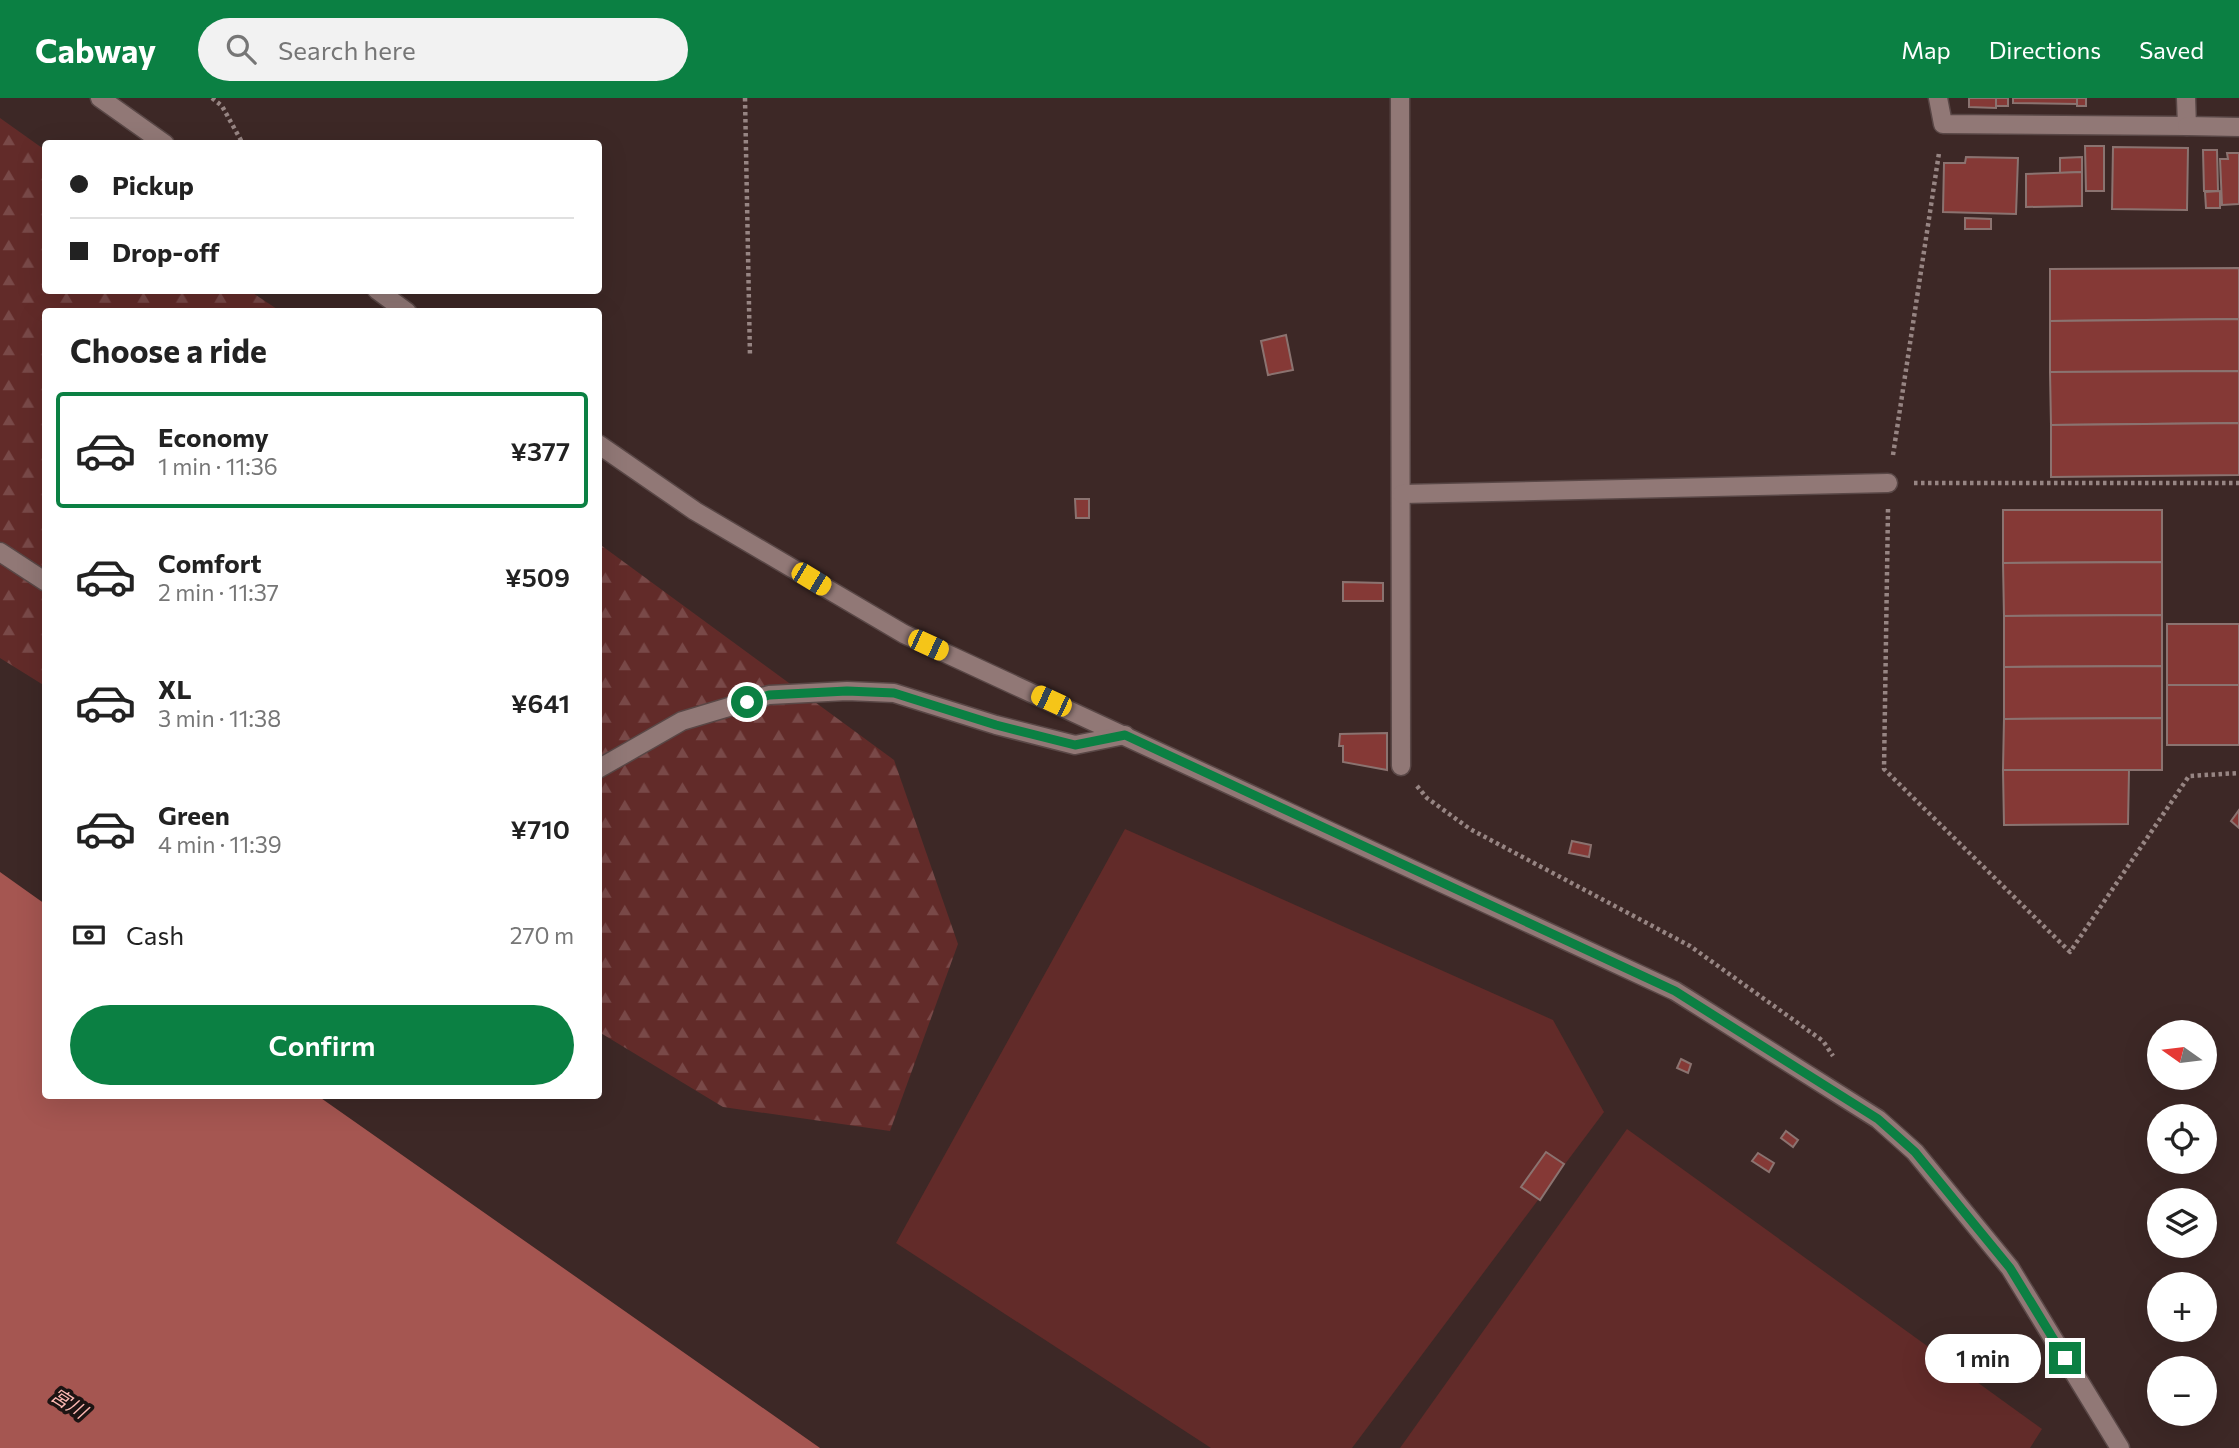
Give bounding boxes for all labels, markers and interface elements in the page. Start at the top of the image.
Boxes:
search box [198,18,688,81]
text: Cabway [35,29,156,70]
icon: search [222,30,260,68]
text: Search here [278,34,416,65]
text: Map [1901,35,1951,64]
text: Directions [1989,35,2101,64]
text: Saved [2139,35,2204,64]
text: Pickup [112,169,194,200]
text: Drop-off [112,236,219,267]
text: Choose a ride [70,330,267,370]
icon: car [74,419,137,482]
text: Economy [158,421,269,452]
text: ¥377 [510,435,570,466]
text: 1 min · 11:36 [158,452,278,480]
icon: car [74,545,137,608]
text: Comfort [158,547,261,578]
car [788,559,835,599]
text: ¥509 [505,561,570,592]
text: 2 min · 11:37 [158,578,279,606]
car [905,627,952,663]
icon: car [74,671,137,734]
text: XL [158,673,192,704]
car [1028,683,1075,719]
route start [731,686,763,718]
text: ¥641 [511,687,570,718]
text: 3 min · 11:38 [158,704,281,732]
icon: car [74,797,137,860]
text: Green [158,799,230,830]
text: ¥710 [510,813,570,844]
text: 4 min · 11:39 [158,830,282,858]
icon: cash [70,916,108,954]
text: Cash [126,919,184,950]
text: 270 m [510,921,574,949]
button: Confirm [70,1005,574,1085]
north arrow [2147,1020,2217,1090]
map controls [2147,1020,2217,1426]
button: locate [2147,1104,2217,1174]
button: layers [2147,1188,2217,1258]
button: + [2147,1272,2217,1342]
callout: 1 min [1925,1334,2040,1382]
route end [2049,1342,2081,1374]
text: 1 min [1956,1344,2010,1372]
button: − [2147,1356,2217,1426]
water label: 宮川 [47,1383,93,1424]

